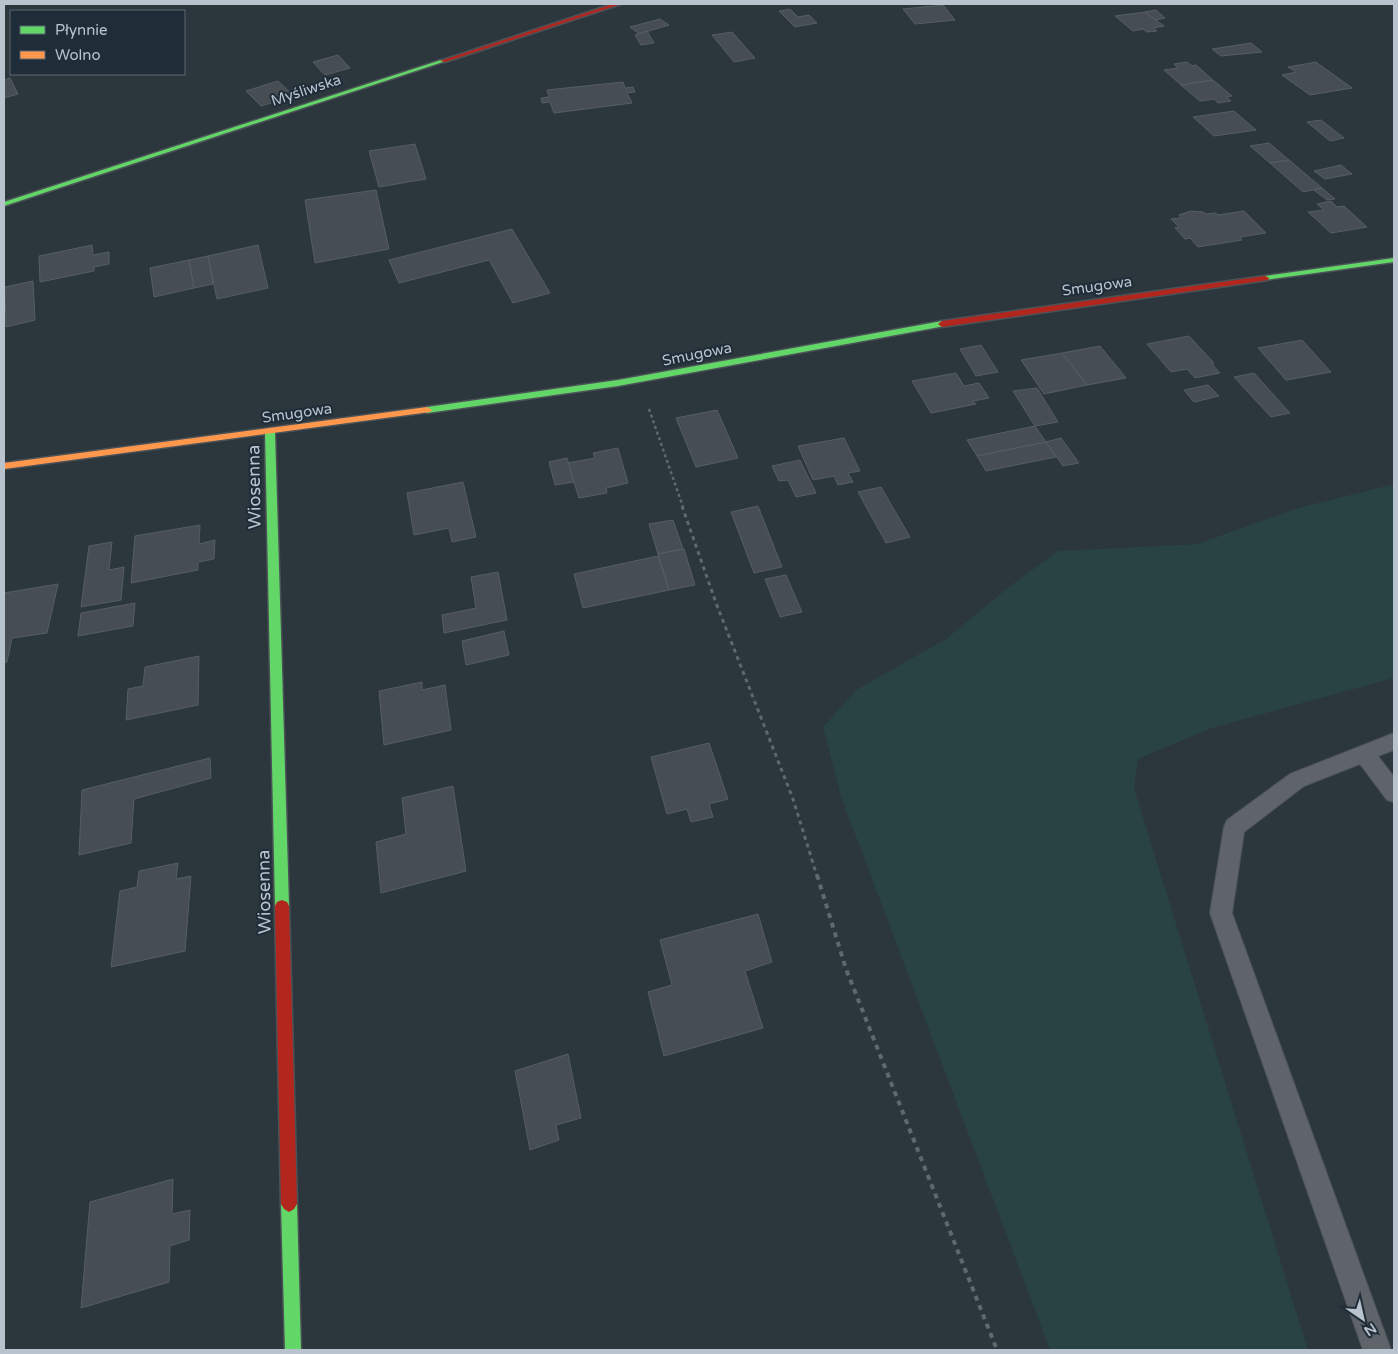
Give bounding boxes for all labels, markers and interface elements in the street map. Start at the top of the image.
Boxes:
legend [10,10,185,75]
text: Płynnie [55,21,108,39]
text: Wolno [55,46,101,64]
street label: Myśliwska [269,70,343,110]
street label: Smugowa [1061,272,1133,300]
street label: Smugowa [661,338,733,370]
street label: Smugowa [261,399,333,427]
street label: Wiosenna [242,445,266,529]
street label: Wiosenna [252,850,276,934]
north arrow [1338,1294,1388,1344]
text: N [1361,1319,1379,1340]

